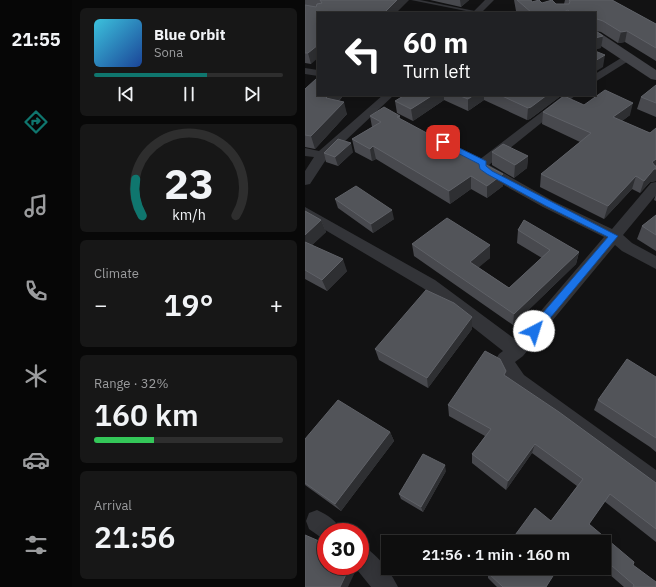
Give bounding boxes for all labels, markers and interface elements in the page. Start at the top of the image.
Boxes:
text: 60 m [403,24,468,61]
text: Blue Orbit [154,25,225,44]
text: 21:55 [11,28,61,51]
icon: left [337,28,389,80]
text: Sona [154,44,183,61]
text: Turn left [403,60,471,83]
icon: previous [115,83,137,105]
icon: pause [178,83,200,105]
icon: next [241,83,263,105]
icon: directions [22,108,50,136]
pin [426,125,460,159]
icon: arrive [432,131,454,153]
text: 23 [164,155,213,209]
icon: music [22,192,50,220]
text: km/h [172,204,205,223]
text: Climate [94,265,139,282]
icon: phone [22,277,50,305]
text: 19° [163,285,214,324]
text: − [94,290,107,319]
text: + [270,290,283,319]
position arrow [513,310,555,352]
icon: climate [22,362,50,390]
text: Range · 32% [94,375,168,392]
text: 160 km [94,395,199,434]
icon: car [22,446,50,474]
text: Arrival [94,497,132,514]
text: 21:56 [94,517,176,556]
speed limit sign: 30 [317,523,369,575]
icon: filters [22,531,50,559]
text: 21:56 · 1 min · 160 m [422,545,570,564]

